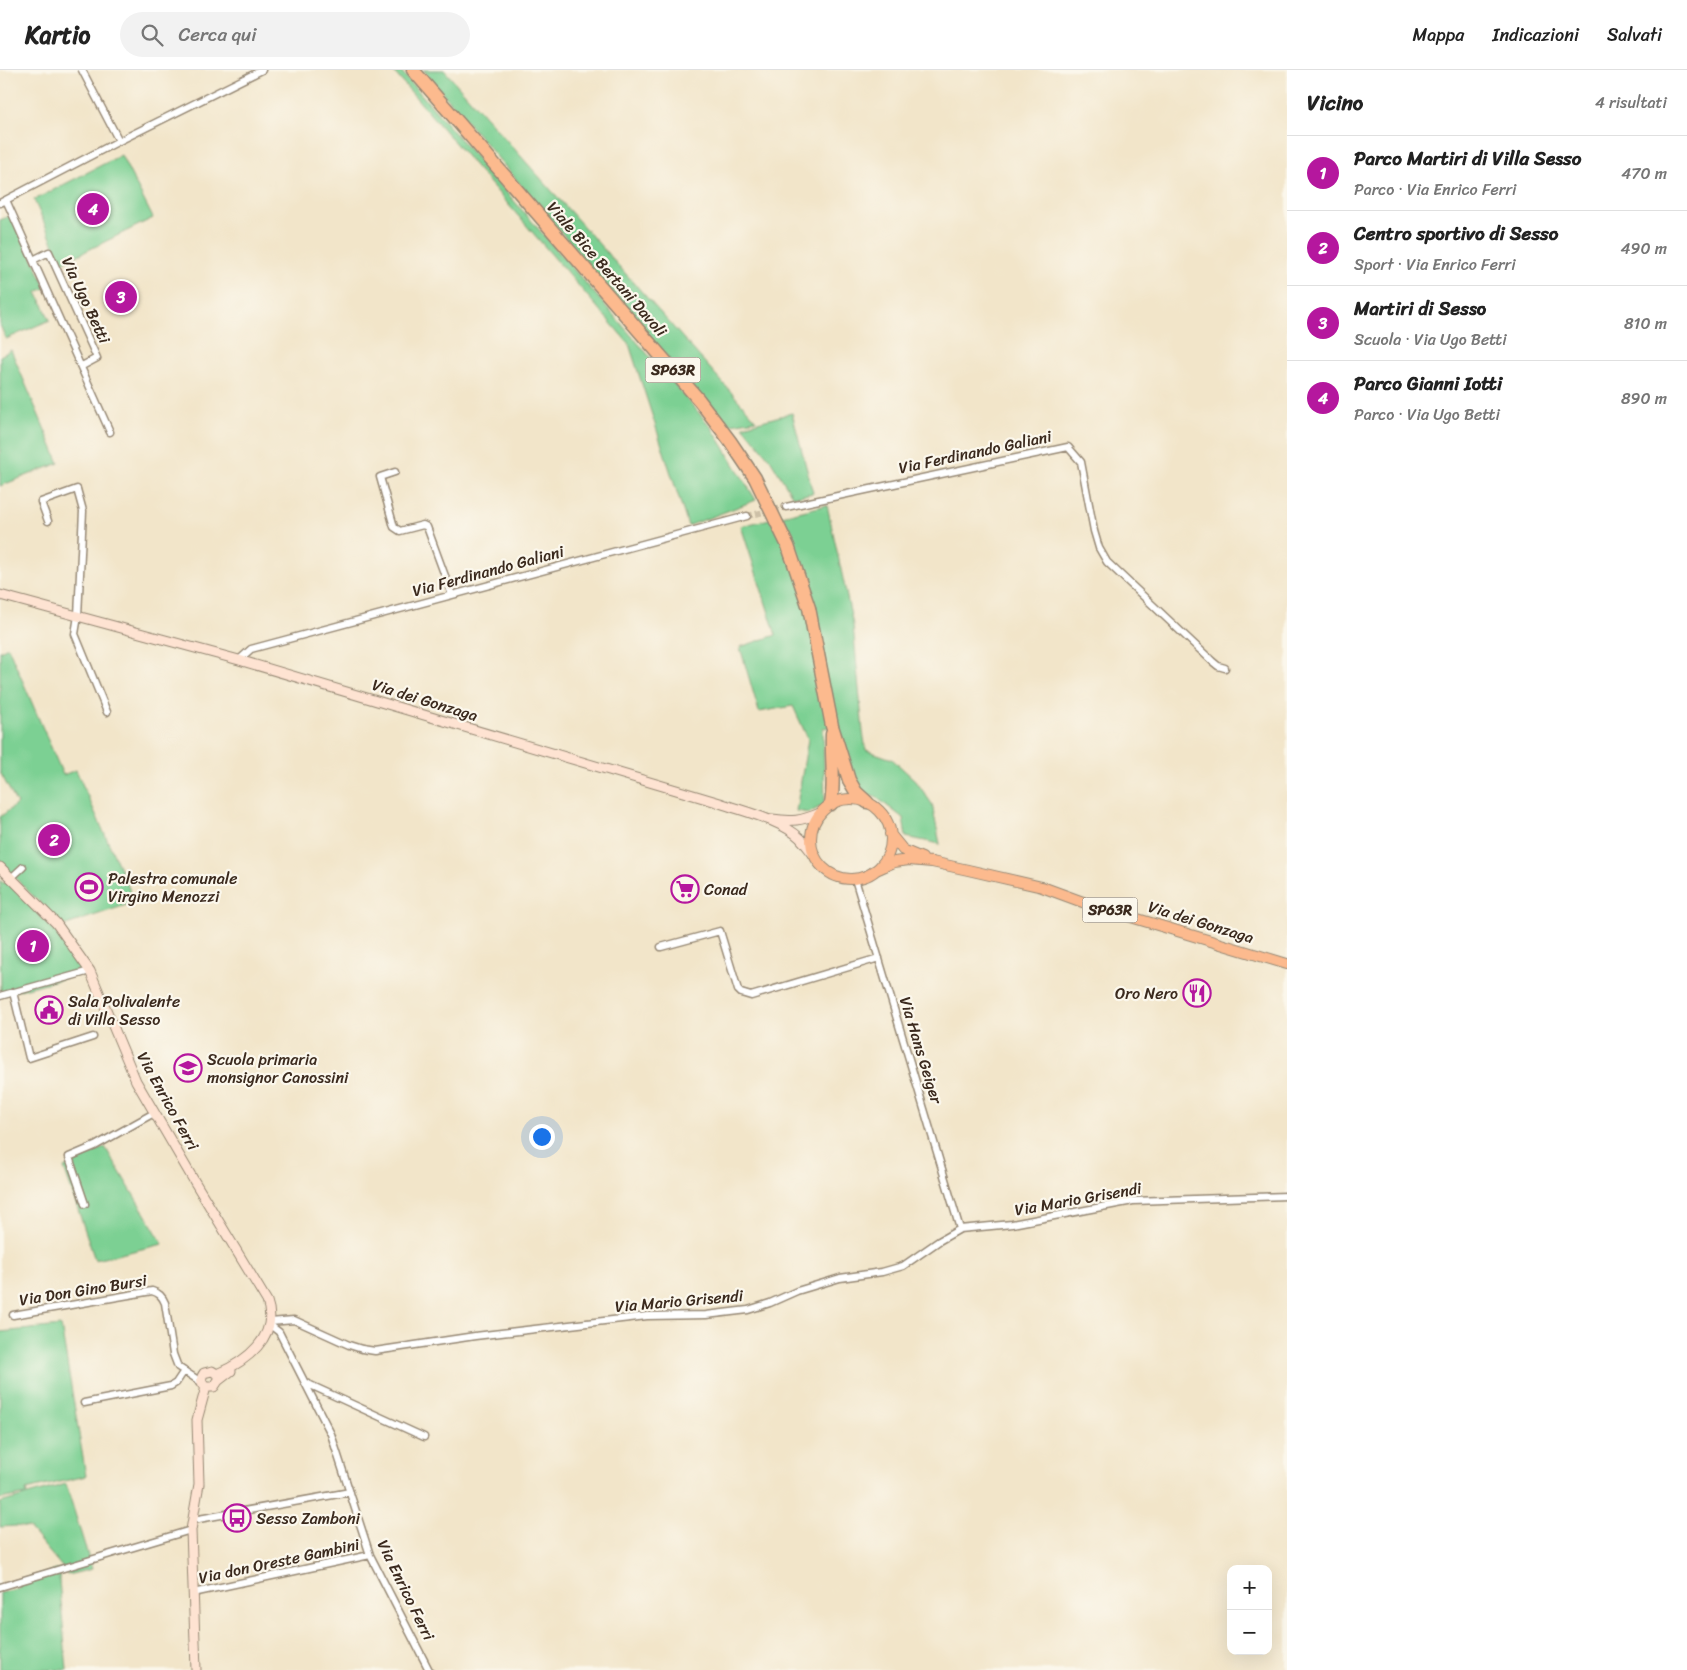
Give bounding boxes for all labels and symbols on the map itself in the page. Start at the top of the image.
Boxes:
pin: 4 [77,190,109,228]
street label: Viale Bice Bertani Davoli [540,194,675,344]
street label: Via Ugo Betti [53,252,119,349]
pin: 3 [105,278,137,316]
road number: SP63R [646,358,700,382]
street label: Via Ferdinando Galiani [896,421,1055,482]
street label: Via Ferdinando Galiani [409,537,568,605]
street label: Via dei Gonzaga [369,670,481,730]
pin: 2 [38,821,70,859]
place label: Palestra comunale Virgino Menozzi [108,864,238,911]
sports icon: Palestra comunale Virgino Menozzi [74,872,104,902]
supermarket icon: Conad [670,874,700,904]
place label: Conad [704,875,749,904]
street label: Via dei Gonzaga [1145,892,1257,952]
road number: SP63R [1082,898,1138,922]
pin: 1 [17,927,49,965]
restaurant icon: Oro Nero [1182,978,1212,1008]
place label: Oro Nero [1115,979,1178,1008]
place label: Sala Polivalente di Villa Sesso [68,987,180,1034]
street label: Via Hans Geiger [891,993,951,1108]
public building icon: Sala Polivalente di Villa Sesso [34,995,64,1025]
place label: Scuola primaria monsignor Canossini [207,1045,349,1092]
street label: Via Enrico Ferri [129,1046,207,1156]
school or university icon: Scuola primaria monsignor Canossini [173,1053,203,1083]
your location [529,1124,555,1150]
street label: Via Mario Grisendi [1012,1173,1144,1224]
street label: Via Don Gino Bursi [17,1266,149,1314]
street label: Via Mario Grisendi [614,1281,745,1321]
bus stop icon: Sesso Zamboni [222,1503,252,1533]
place label: Sesso Zamboni [256,1504,361,1533]
street label: Via don Oreste Gambini [196,1530,363,1592]
street label: Via Enrico Ferri [369,1534,443,1646]

